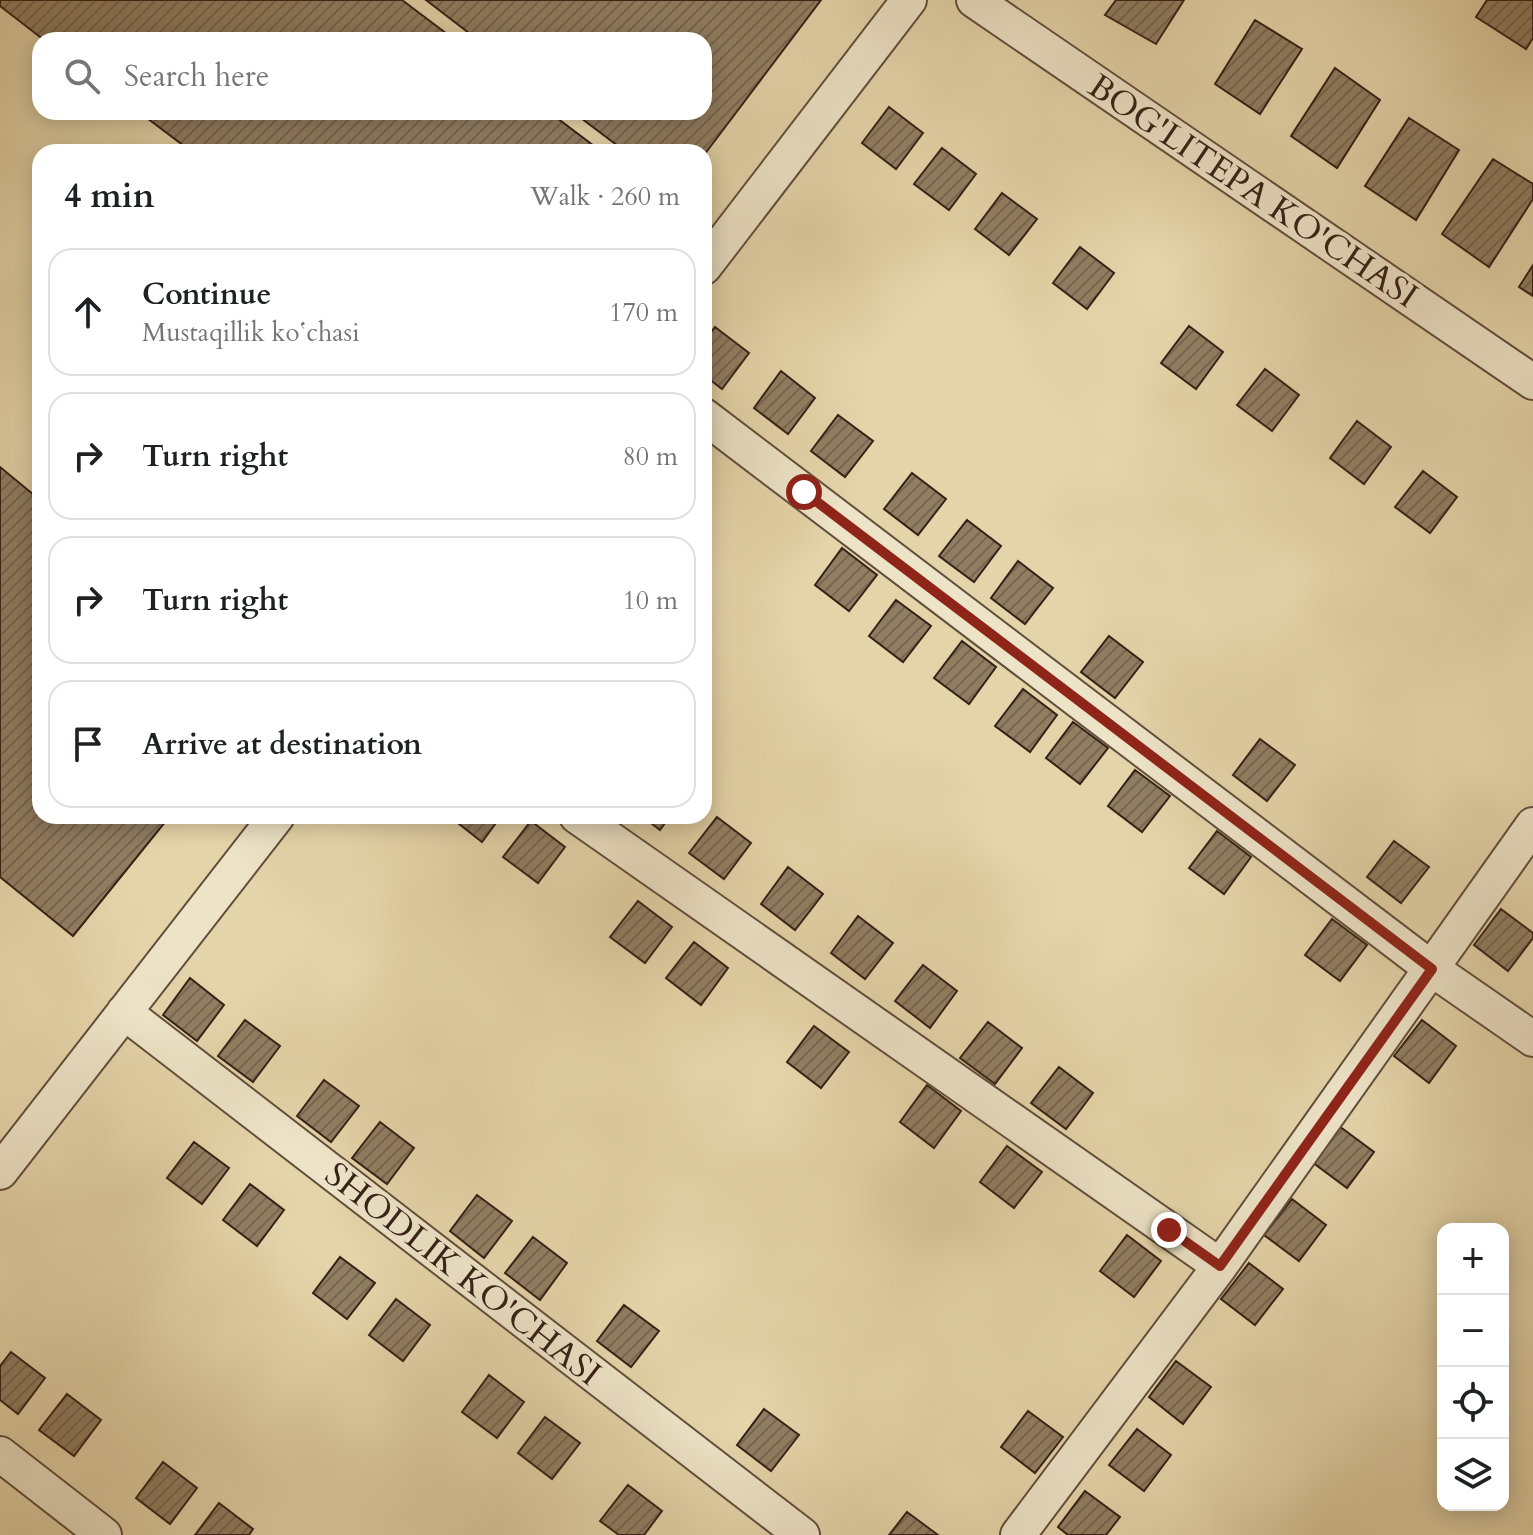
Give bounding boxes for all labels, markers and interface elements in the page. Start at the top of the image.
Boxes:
search box [32,32,712,120]
icon: search [60,54,104,98]
text: Search here [124,56,269,97]
street label: BOG'LITEPA KO'CHASI [1079,63,1427,319]
text: 4 min [64,173,155,219]
text: Walk · 260 m [530,179,680,214]
text: Continue [142,274,271,315]
icon: ahead [66,290,110,334]
text: 170 m [609,295,678,330]
text: Mustaqillik koʻchasi [142,315,360,350]
icon: right [66,434,110,478]
text: Turn right [142,436,288,477]
text: 80 m [622,439,678,474]
route start [786,474,822,510]
icon: right [66,578,110,622]
text: Turn right [142,580,288,621]
text: 10 m [622,583,678,618]
icon: arrive [66,722,110,766]
text: Arrive at destination [142,724,422,765]
street label: SHODLIK KO'CHASI [315,1152,611,1396]
route end [1151,1212,1187,1248]
map controls [1437,1223,1509,1511]
button: + [1437,1223,1509,1295]
button: − [1437,1295,1509,1367]
button: locate [1437,1367,1509,1439]
button: layers [1437,1439,1509,1511]

